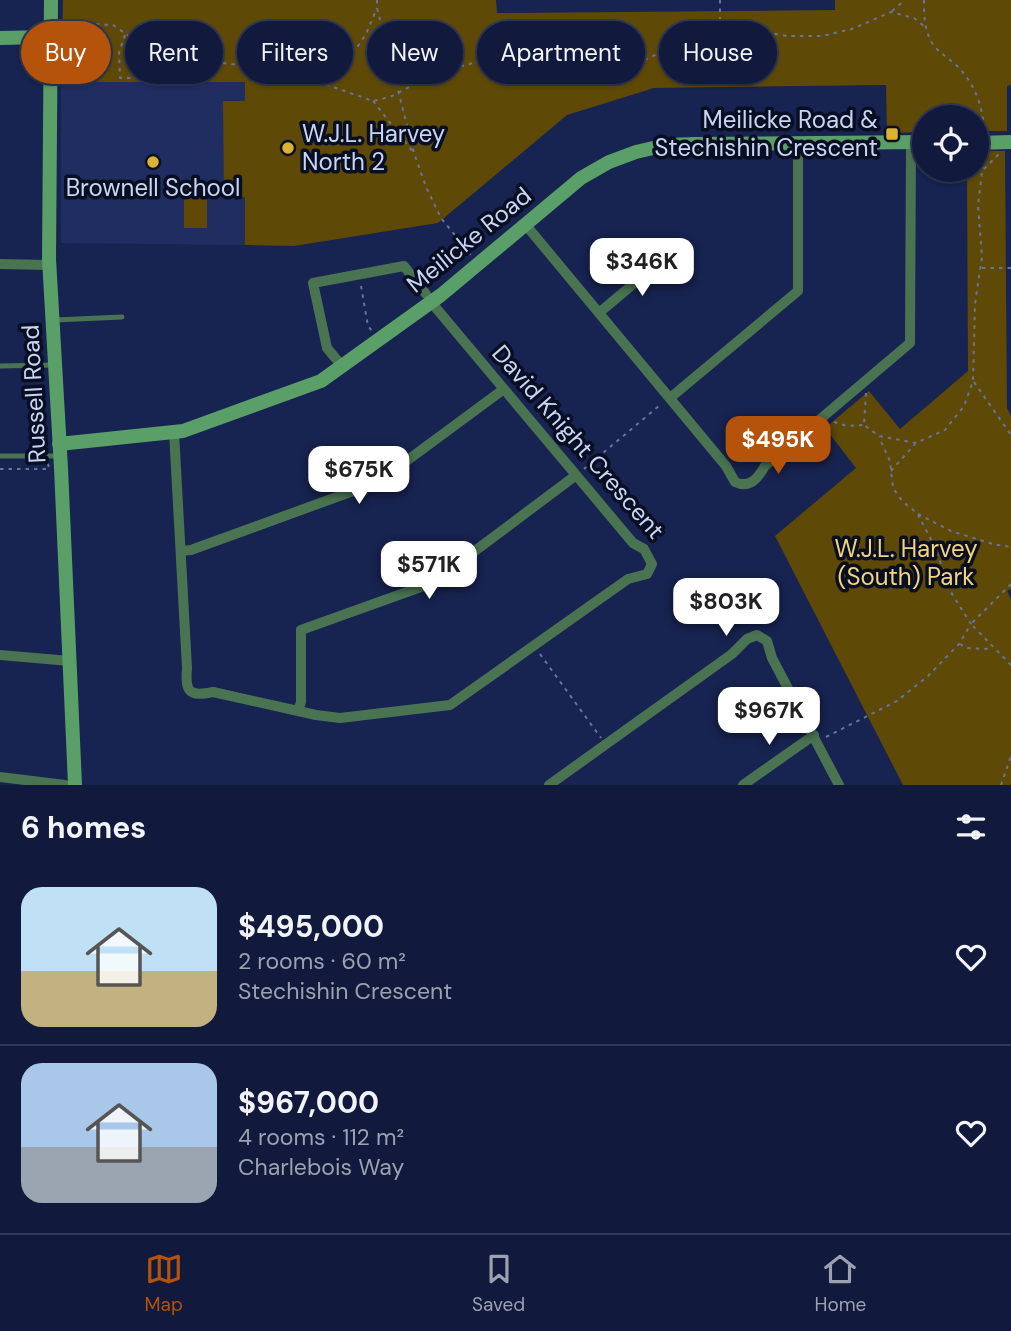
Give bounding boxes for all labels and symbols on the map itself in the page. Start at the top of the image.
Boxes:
place label: Meilicke Road & Stechishin Crescent [654,104,878,163]
place label: W.J.L. Harvey North 2 [302,118,445,177]
marker: Meilicke Road & Stechishin Crescent [884,126,900,142]
marker: W.J.L. Harvey North 2 [280,140,296,156]
marker: Brownell School [145,154,161,170]
place label: Brownell School [66,172,240,203]
street label: Meilicke Road [400,180,537,299]
pin: $346K [593,238,691,298]
street label: Russell Road [14,324,53,464]
street label: David Knight Crescent [486,338,671,545]
pin: $495K [729,416,827,476]
pin: $675K [310,447,408,506]
park label: W.J.L. Harvey (South) Park [834,533,978,592]
pin: $571K [380,542,478,601]
pin: $803K [677,578,775,638]
pin: $967K [720,688,818,747]

